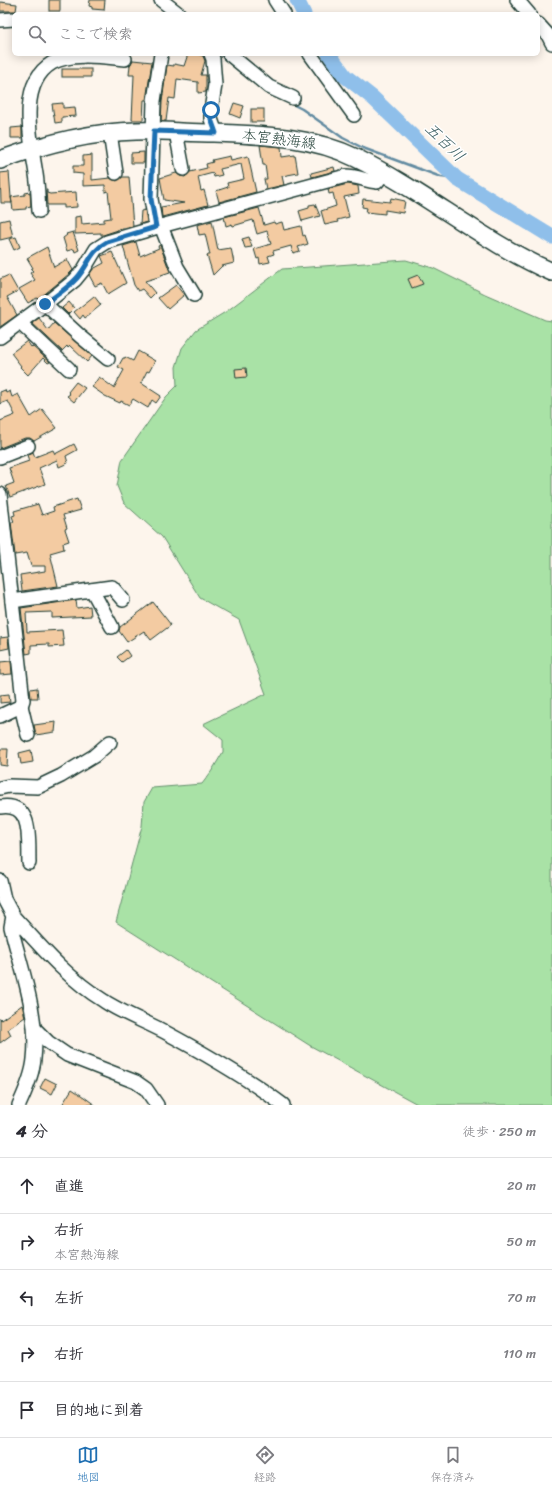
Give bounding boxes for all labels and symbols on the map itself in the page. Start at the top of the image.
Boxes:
route start [202,101,220,119]
water label: 五百川 [418,115,472,169]
street label: 本宮熱海線 [240,122,318,156]
route end [36,295,54,313]

